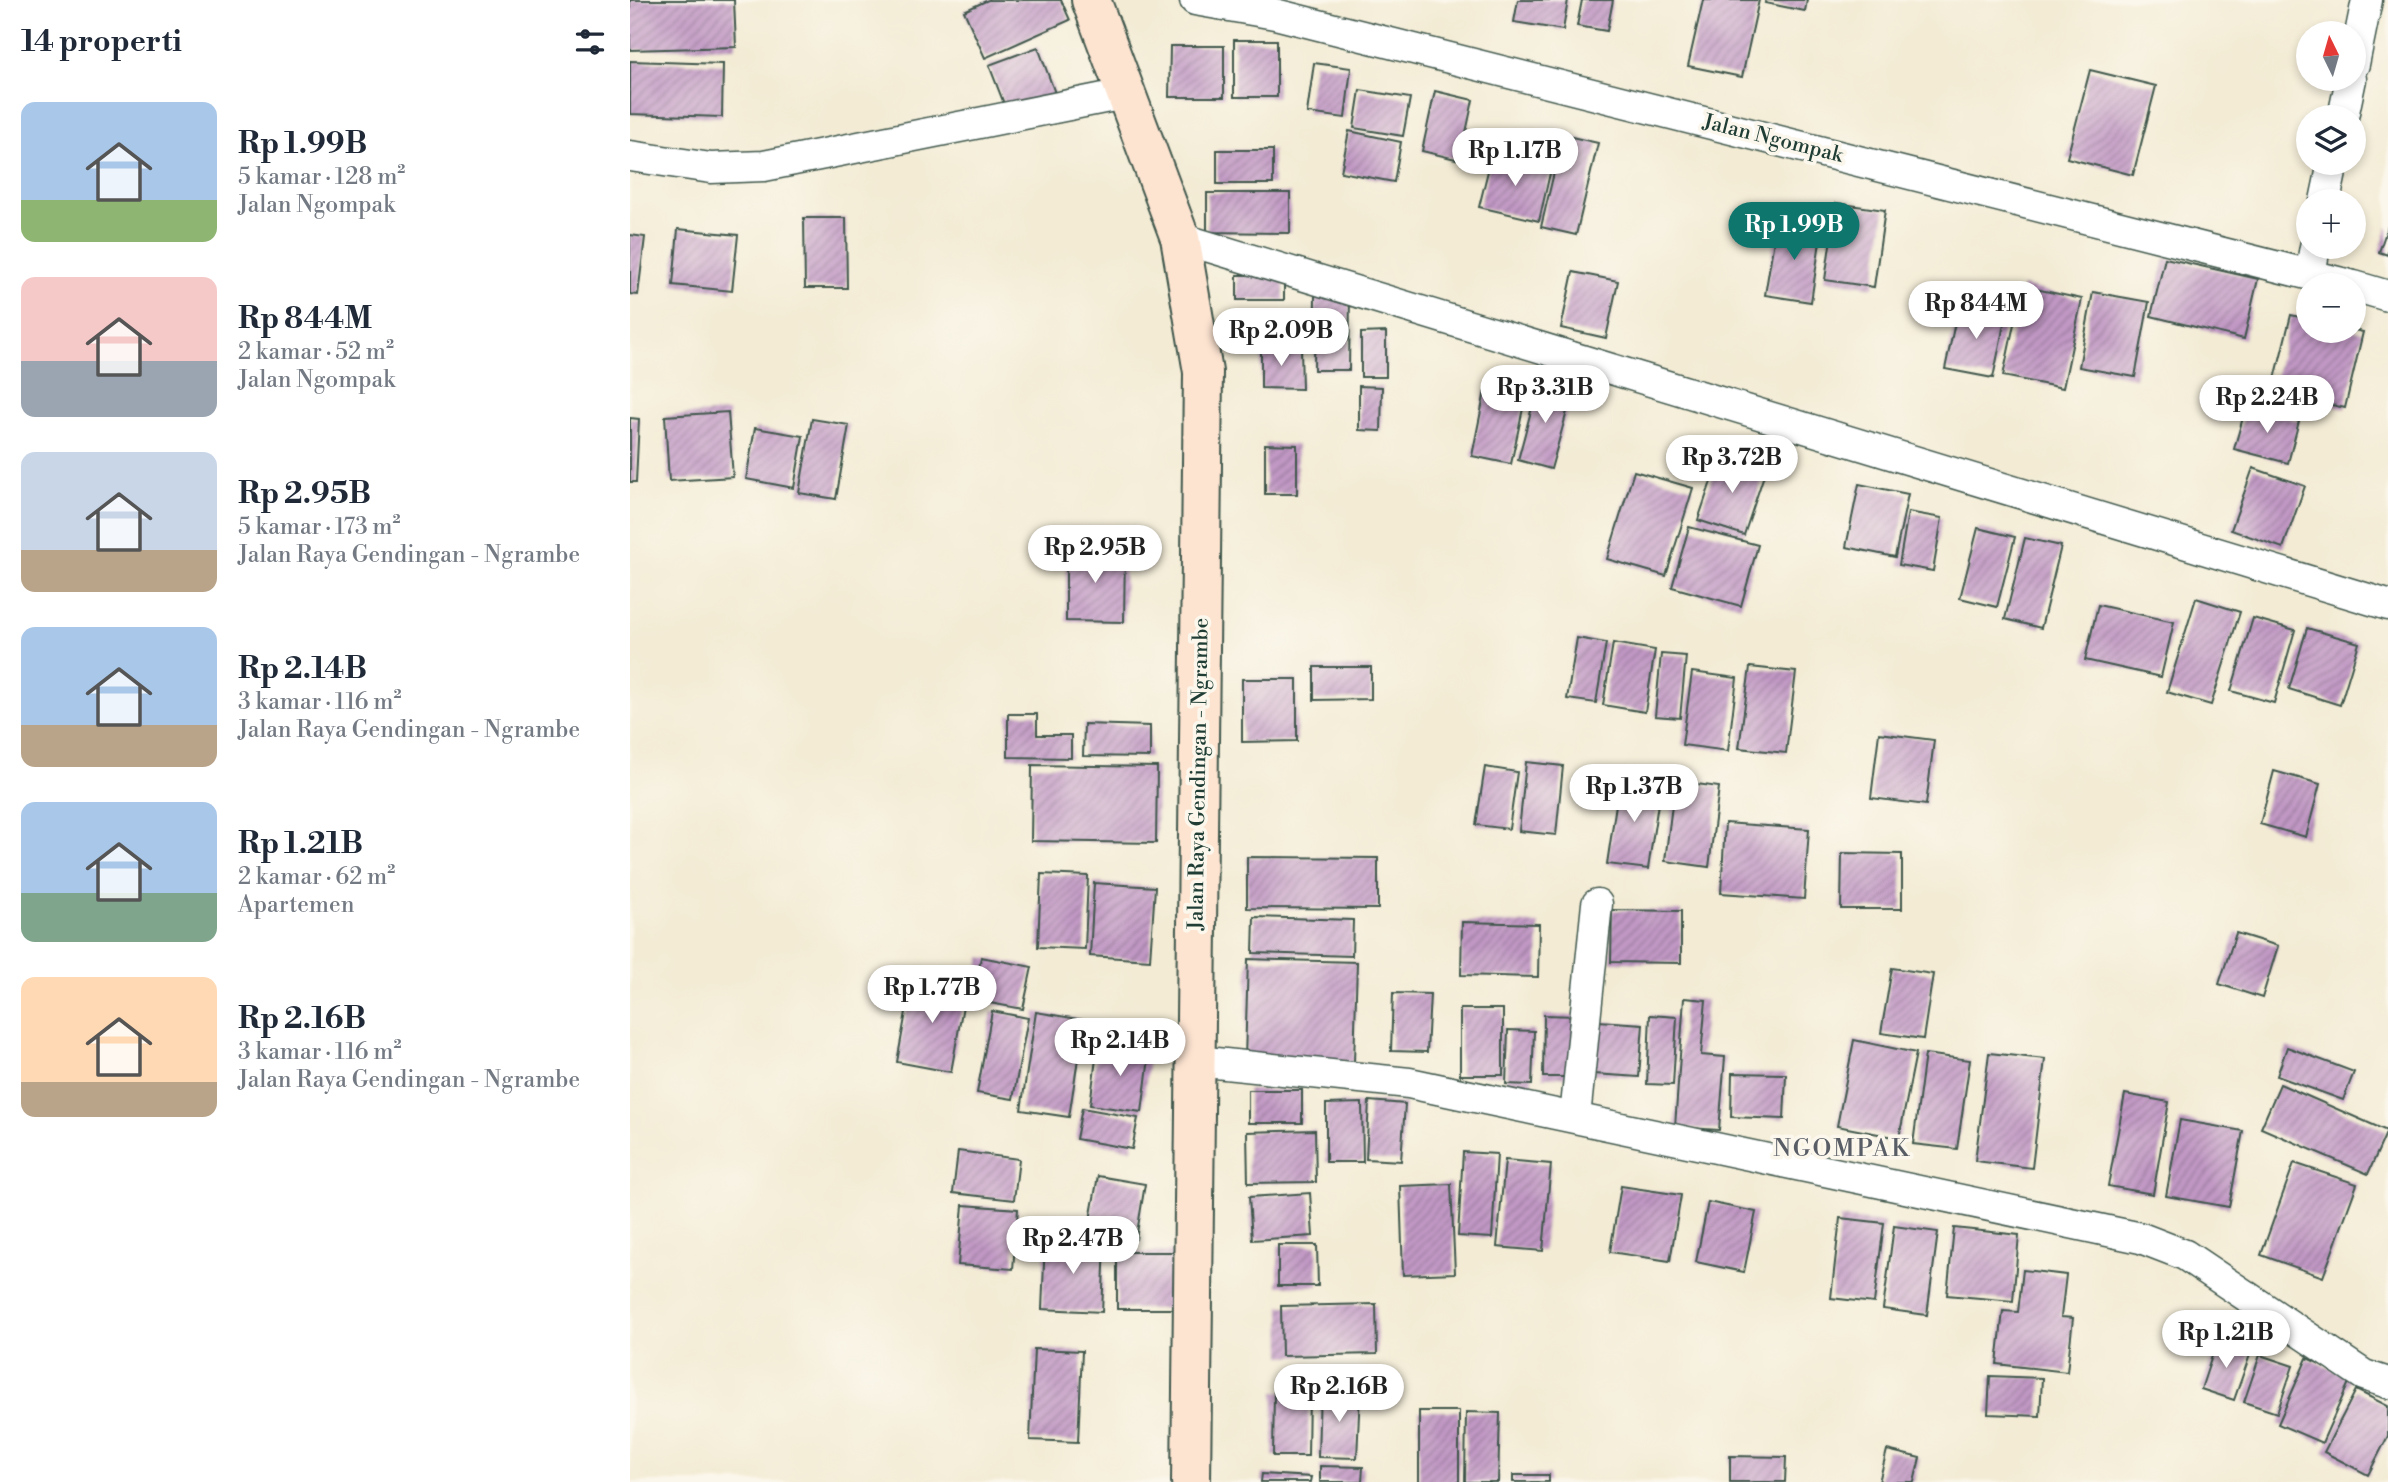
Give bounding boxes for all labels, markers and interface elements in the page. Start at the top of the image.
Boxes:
north arrow [2296,21,2366,91]
map controls [2296,21,2366,343]
text: 14 properti [21,23,182,61]
icon: filters [571,23,609,61]
button: layers [2296,105,2366,175]
street label: Jalan Ngompak [1699,109,1847,169]
text: Rp 1.99B [238,125,367,163]
pin: Rp 1.17B [1443,128,1587,188]
icon: home [77,130,161,214]
text: Rp 1.17B [1468,137,1562,165]
text: 5 kamar · 128 m² [238,163,405,191]
button: + [2296,189,2366,259]
text: Jalan Ngompak [238,191,395,219]
pin: Rp 1.99B [1722,202,1866,262]
text: Rp 1.99B [1744,211,1844,239]
button: − [2296,273,2366,343]
pin: Rp 844M [1911,282,2041,341]
text: Rp 844M [1925,290,2027,318]
text: Rp 844M [238,300,372,338]
icon: home [77,305,161,389]
pin: Rp 2.09B [1209,308,1353,368]
text: Rp 2.09B [1229,317,1333,345]
text: 2 kamar · 52 m² [238,338,394,366]
text: Jalan Ngompak [238,366,395,394]
pin: Rp 3.31B [1473,366,1617,425]
text: Rp 3.31B [1496,374,1594,402]
pin: Rp 2.24B [2195,376,2339,435]
text: Rp 2.24B [2215,384,2319,412]
pin: Rp 3.72B [1660,435,1804,495]
text: Rp 3.72B [1682,444,1782,472]
text: Rp 2.95B [238,475,371,513]
icon: home [77,480,161,564]
text: 5 kamar · 173 m² [238,513,401,541]
pin: Rp 2.95B [1023,526,1167,585]
text: Rp 2.95B [1044,534,1146,562]
text: Jalan Raya Gendingan - Ngrambe [238,541,580,569]
street label: Jalan Raya Gendingan - Ngrambe [1183,618,1215,931]
text: Rp 2.14B [238,650,367,688]
icon: home [77,655,161,739]
text: 3 kamar · 116 m² [238,688,401,716]
text: Jalan Raya Gendingan - Ngrambe [238,716,580,744]
pin: Rp 1.37B [1562,764,1706,824]
text: Rp 1.37B [1586,773,1682,801]
text: Rp 1.21B [238,825,363,863]
icon: home [77,830,161,914]
text: 2 kamar · 62 m² [238,863,395,891]
text: Apartemen [238,891,354,919]
pin: Rp 1.77B [860,965,1004,1025]
text: Rp 1.77B [884,974,980,1002]
text: Rp 2.16B [238,1000,366,1038]
icon: home [77,1005,161,1089]
pin: Rp 2.14B [1048,1018,1192,1078]
text: Rp 2.14B [1071,1027,1169,1055]
text: 3 kamar · 116 m² [238,1038,401,1066]
text: Jalan Raya Gendingan - Ngrambe [238,1066,580,1094]
district label: NGOMPAK [1773,1134,1911,1164]
pin: Rp 2.47B [1001,1216,1145,1276]
text: Rp 2.47B [1022,1225,1124,1253]
pin: Rp 1.21B [2154,1310,2298,1370]
text: Rp 1.21B [2178,1319,2274,1347]
pin: Rp 2.16B [1267,1364,1411,1424]
text: Rp 2.16B [1290,1373,1388,1401]

